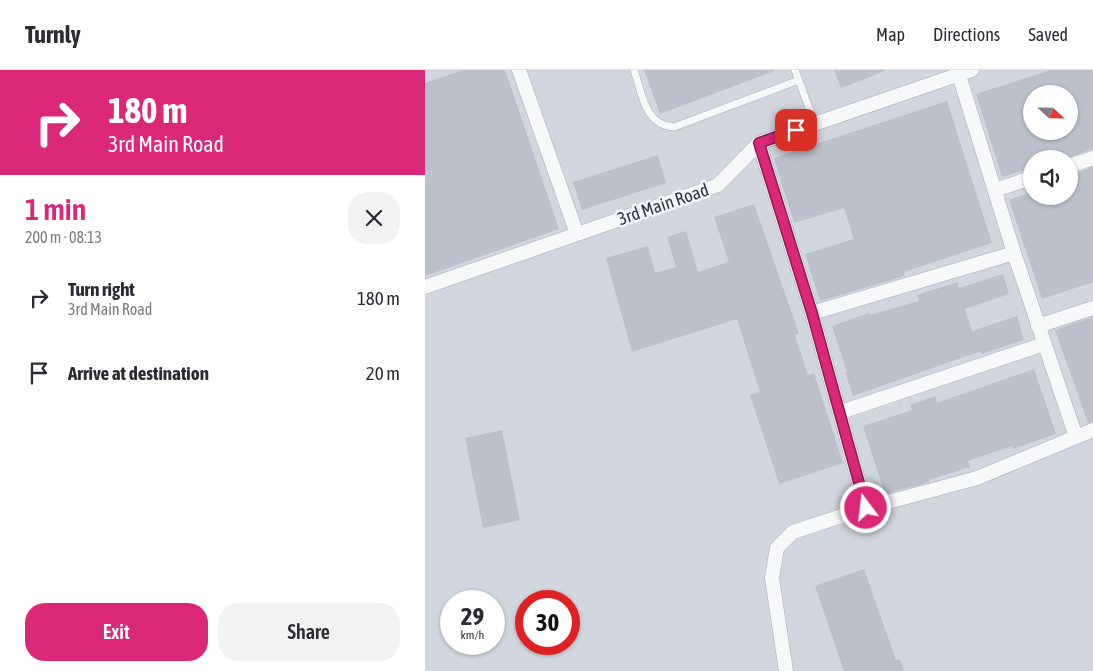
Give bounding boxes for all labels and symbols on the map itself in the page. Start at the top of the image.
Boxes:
north arrow [1023,85,1077,140]
pin [775,109,817,151]
street label: 3rd Main Road [615,179,711,229]
position arrow [839,481,891,533]
speed limit sign: 30 [515,590,580,655]

